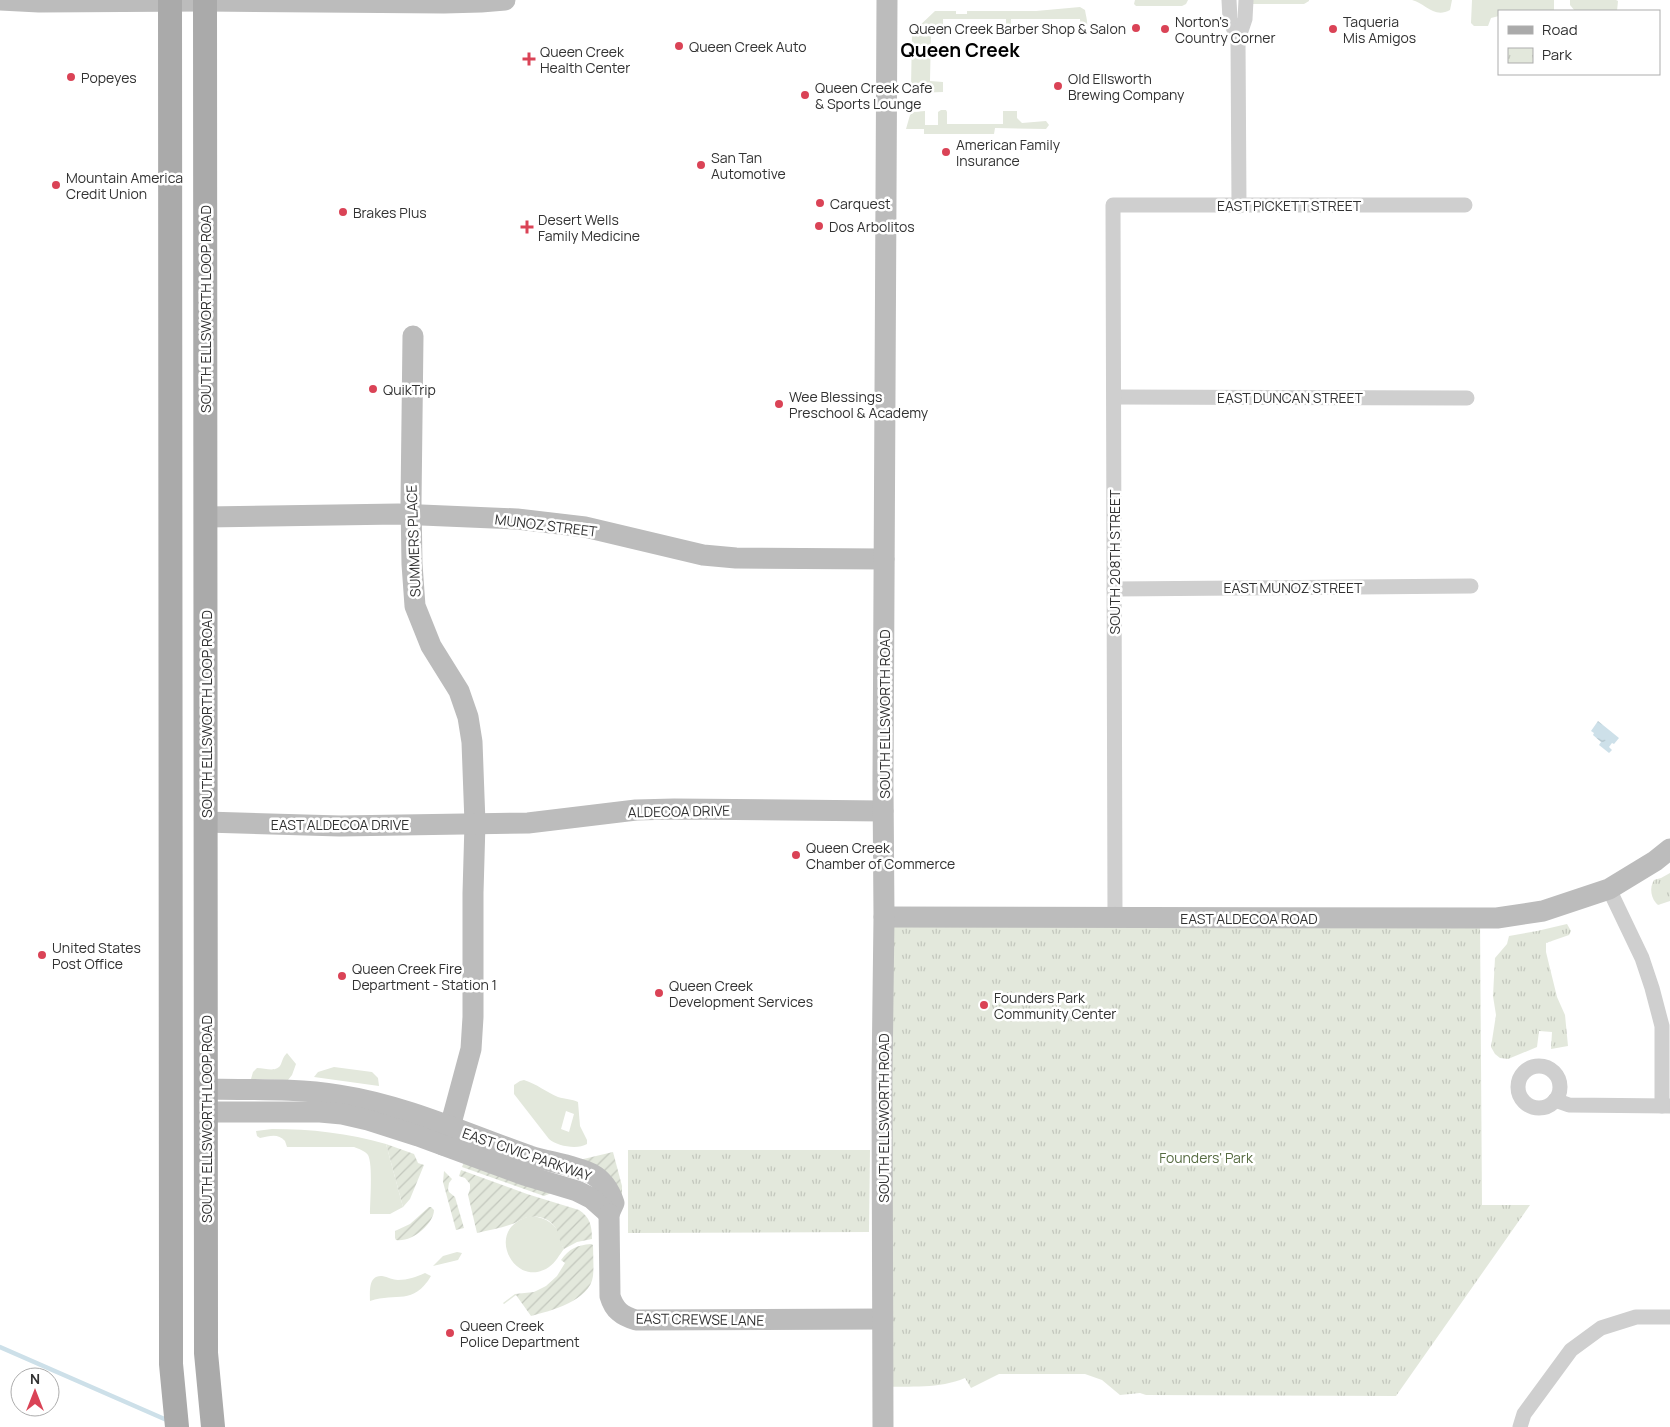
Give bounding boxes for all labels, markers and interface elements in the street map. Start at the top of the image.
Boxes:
legend [1498,10,1660,75]
place label: Norton's Country Corner [1175,12,1276,47]
place label: Taqueria Mis Amigos [1343,12,1416,47]
place label: Queen Creek Barber Shop & Salon [909,19,1126,38]
text: Road [1542,19,1578,40]
marker: Queen Creek Barber Shop & Salon [1130,22,1142,34]
marker: Norton's Country Corner [1159,23,1171,35]
marker: Taqueria Mis Amigos [1327,23,1339,35]
place label: Queen Creek Auto [689,37,807,56]
district label: Queen Creek [901,37,1020,63]
marker: Queen Creek Auto [673,40,685,52]
place label: Queen Creek Health Center [540,42,630,77]
text: Park [1542,44,1572,65]
marker: Queen Creek Health Center [522,52,536,66]
place label: Popeyes [81,68,137,87]
place label: Old Ellsworth Brewing Company [1068,69,1185,104]
marker: Popeyes [65,71,77,83]
place label: Queen Creek Cafe & Sports Lounge [815,78,932,113]
marker: Old Ellsworth Brewing Company [1052,80,1064,92]
marker: Queen Creek Cafe & Sports Lounge [799,89,811,101]
place label: American Family Insurance [956,135,1061,170]
marker: American Family Insurance [940,146,952,158]
place label: San Tan Automotive [711,148,786,183]
marker: San Tan Automotive [695,159,707,171]
place label: Mountain America Credit Union [66,168,183,203]
marker: Mountain America Credit Union [50,179,62,191]
place label: Carquest [830,194,891,213]
street label: EAST PICKETT STREET [1217,196,1362,215]
marker: Carquest [814,197,826,209]
place label: Brakes Plus [353,203,427,222]
street label: SOUTH ELLSWORTH LOOP ROAD [196,205,215,413]
marker: Brakes Plus [337,206,349,218]
place label: Desert Wells Family Medicine [538,210,640,245]
place label: Dos Arbolitos [829,217,915,236]
marker: Desert Wells Family Medicine [520,220,534,234]
marker: Dos Arbolitos [813,220,825,232]
place label: QuikTrip [383,380,436,399]
marker: QuikTrip [367,383,379,395]
place label: Wee Blessings Preschool & Academy [789,387,929,422]
street label: EAST DUNCAN STREET [1217,388,1364,407]
marker: Wee Blessings Preschool & Academy [773,398,785,410]
street label: SUMMERS PLACE [402,484,424,598]
street label: SOUTH 208TH STREET [1105,489,1124,634]
street label: MUNOZ STREET [494,509,599,541]
street label: EAST MUNOZ STREET [1224,578,1363,597]
street label: SOUTH ELLSWORTH LOOP ROAD [197,610,216,818]
street label: SOUTH ELLSWORTH ROAD [875,629,894,799]
street label: ALDECOA DRIVE [628,801,730,821]
street label: EAST ALDECOA DRIVE [271,815,409,834]
place label: Queen Creek Chamber of Commerce [806,838,955,873]
marker: Queen Creek Chamber of Commerce [790,849,802,861]
street label: EAST ALDECOA ROAD [1180,909,1318,928]
place label: United States Post Office [52,938,141,973]
marker: United States Post Office [36,949,48,961]
place label: Queen Creek Fire Department - Station 1 [352,959,497,994]
marker: Queen Creek Fire Department - Station 1 [336,970,348,982]
place label: Queen Creek Development Services [669,976,813,1011]
marker: Queen Creek Development Services [653,987,665,999]
place label: Founders Park Community Center [994,988,1116,1023]
marker: Founders Park Community Center [978,999,990,1011]
street label: SOUTH ELLSWORTH LOOP ROAD [197,1015,216,1223]
street label: SOUTH ELLSWORTH ROAD [874,1033,893,1203]
street label: EAST CIVIC PARKWAY [460,1123,594,1185]
park label: Founders' Park [1159,1148,1254,1167]
street label: EAST CREWSE LANE [636,1308,764,1330]
place label: Queen Creek Police Department [460,1316,580,1351]
marker: Queen Creek Police Department [444,1327,456,1339]
north arrow [10,1367,60,1417]
text: N [30,1369,40,1388]

